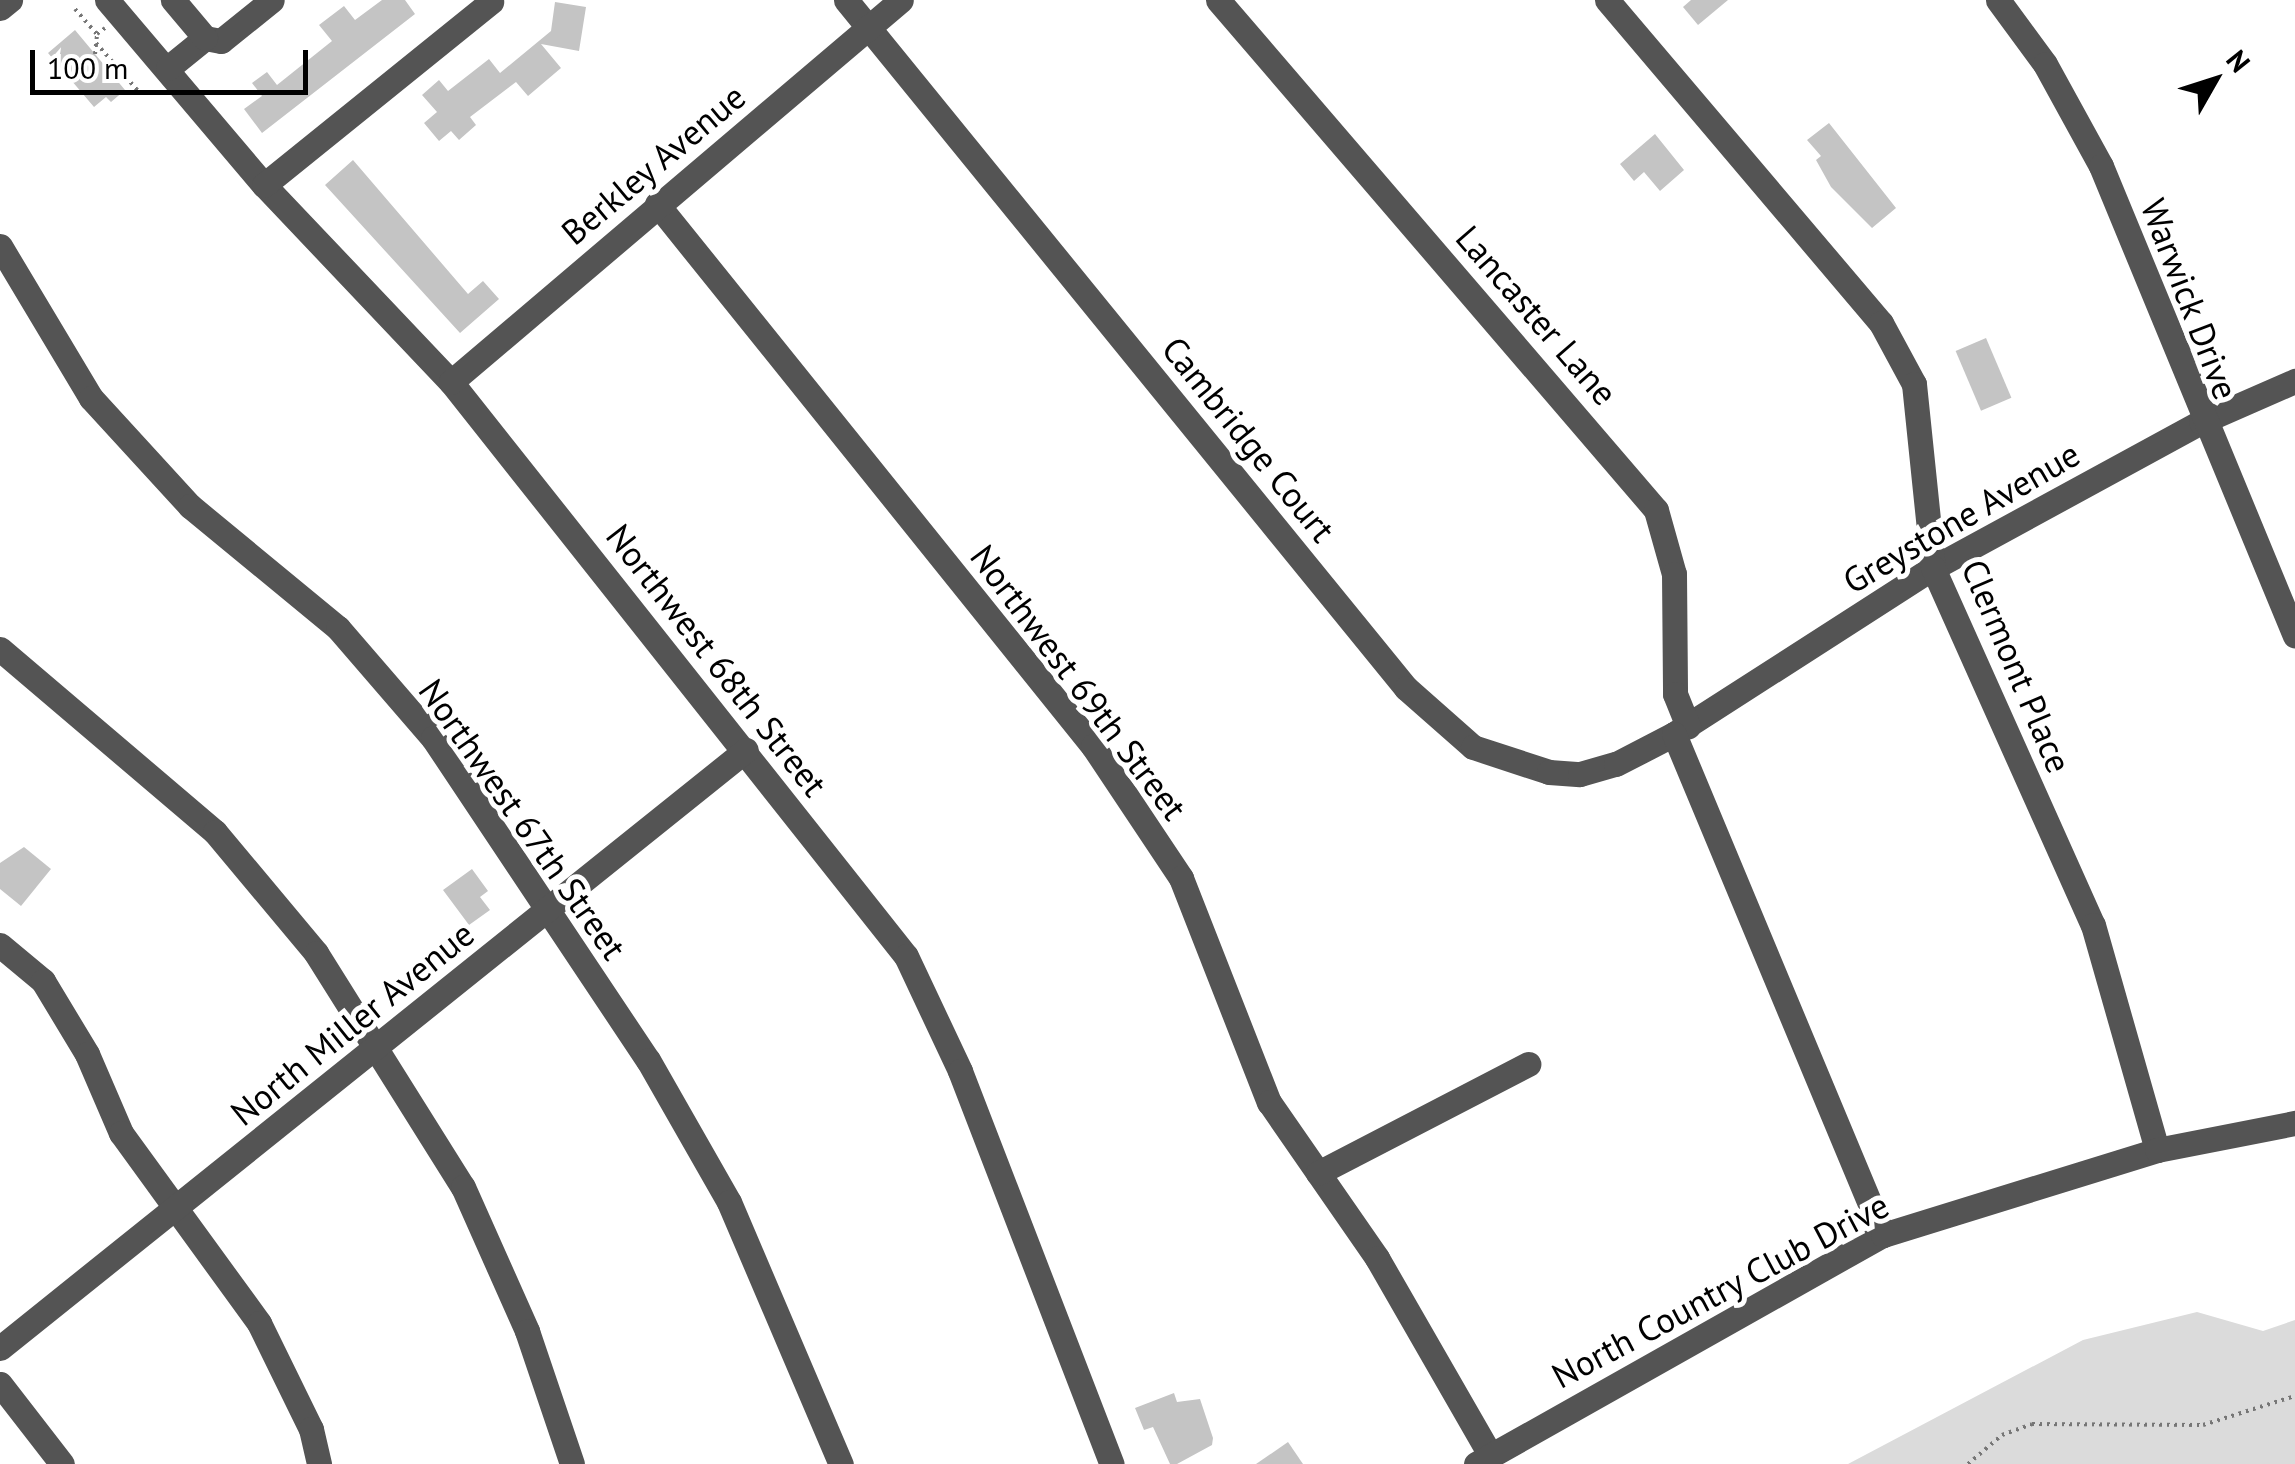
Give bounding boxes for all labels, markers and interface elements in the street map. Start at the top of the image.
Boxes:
scale bar [35,30,312,92]
north arrow [2165,30,2265,130]
text: N [2219,42,2259,80]
text: 100 m [47,48,128,87]
street label: Berkley Avenue [552,74,754,254]
street label: Warwick Drive [2132,192,2248,406]
street label: Lancaster Lane [1448,217,1626,413]
street label: Cambridge Court [1154,328,1344,550]
street label: Greystone Avenue [1835,432,2087,602]
street label: Northwest 68th Street [598,516,836,804]
street label: Northwest 69th Street [962,536,1196,828]
street label: Clermont Place [1953,553,2081,779]
street label: Northwest 67th Street [410,671,636,967]
street label: North Miller Avenue [222,912,482,1134]
street label: North Country Club Drive [1544,1183,1896,1397]

